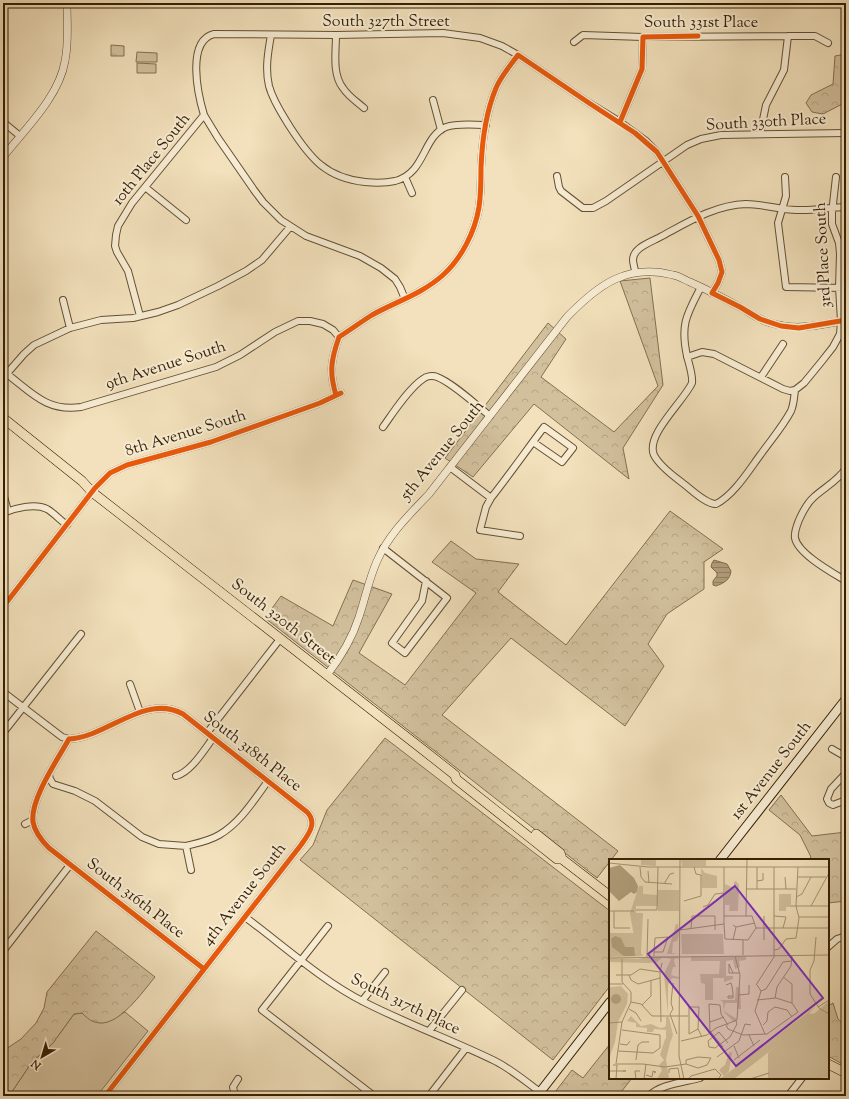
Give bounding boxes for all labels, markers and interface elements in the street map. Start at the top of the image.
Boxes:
street label: South 327th Street [322,11,450,34]
street label: South 331st Place [644,12,758,35]
street label: 10th Place South [107,108,197,211]
street label: South 330th Place [705,108,827,138]
street label: 3rd Place South [810,201,838,308]
street label: 9th Avenue South [103,336,230,396]
street label: 5th Avenue South [395,396,491,507]
street label: 8th Avenue South [123,404,250,463]
street label: South 320th Street [226,574,341,671]
street label: South 318th Place [198,706,306,798]
street label: 1st Avenue South [726,716,818,825]
street label: 4th Avenue South [197,838,293,952]
street label: South 316th Place [81,853,189,945]
inset map [609,859,829,1079]
street label: South 317th Place [346,969,464,1041]
north arrow [22,1037,62,1077]
text: N [28,1055,46,1074]

